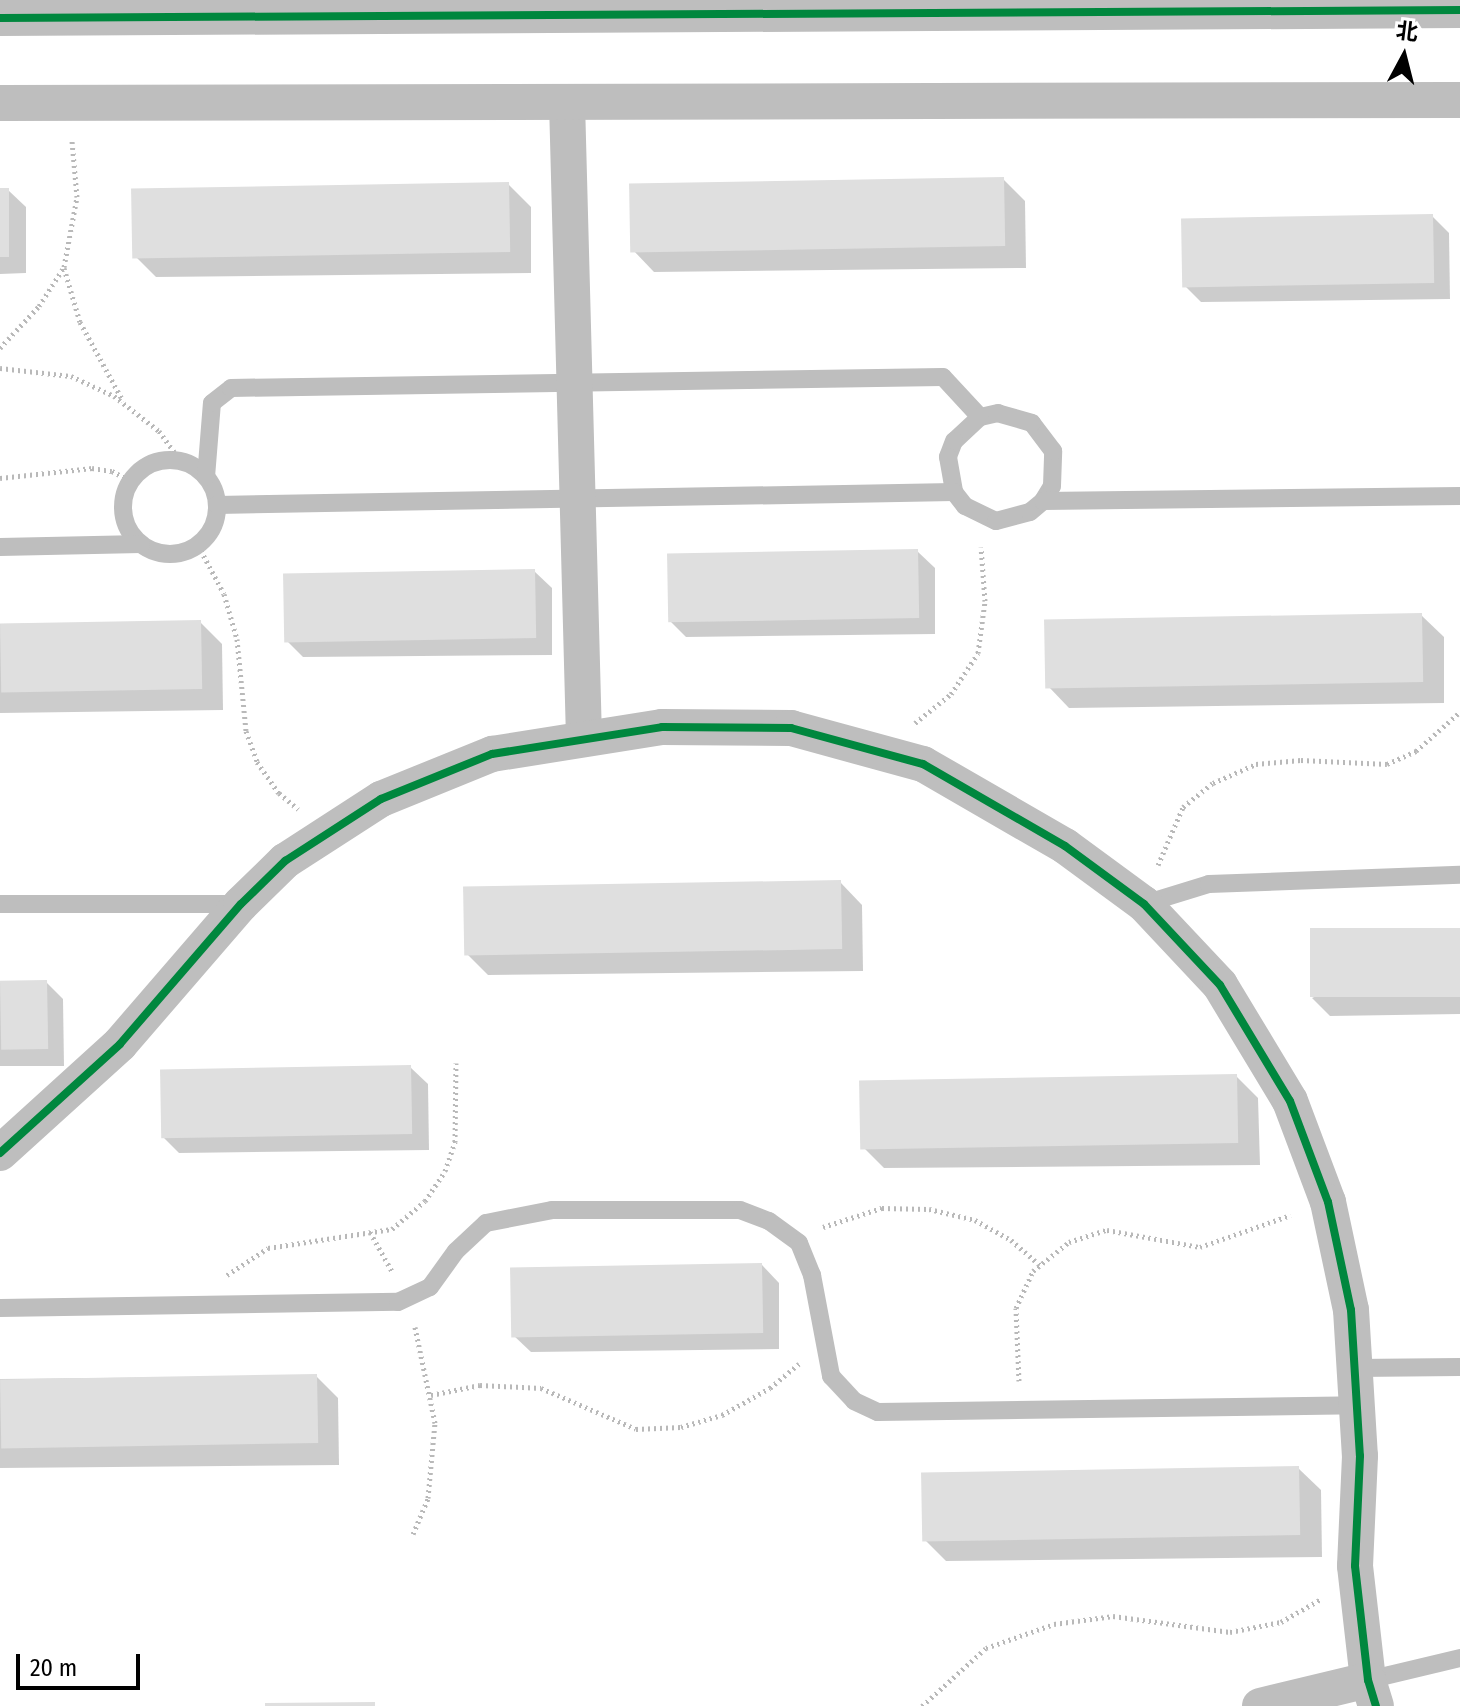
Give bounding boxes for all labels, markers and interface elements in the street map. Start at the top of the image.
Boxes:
north arrow [1364,16,1444,96]
text: 北 [1394,17,1420,46]
scale bar [20,1638,144,1688]
text: 20 m [30,1654,77,1682]

